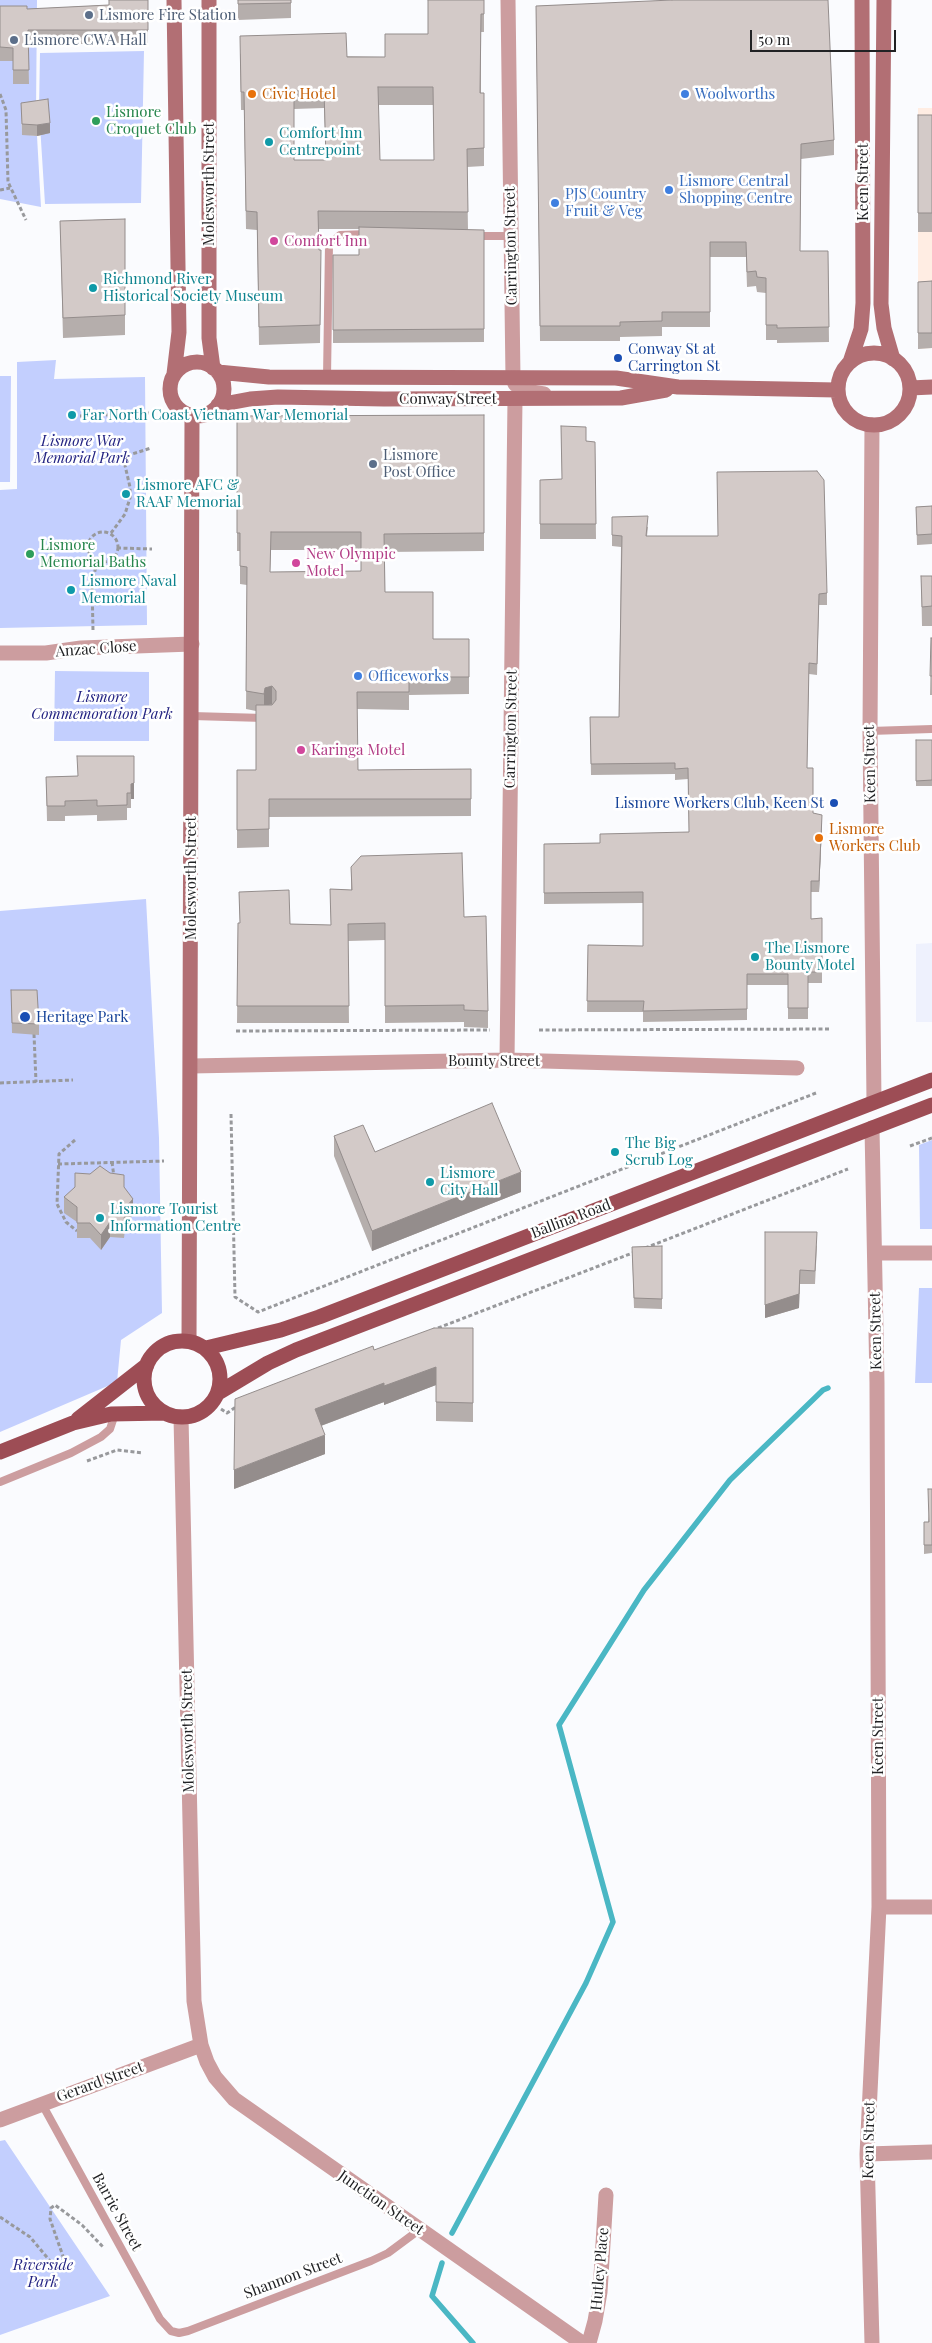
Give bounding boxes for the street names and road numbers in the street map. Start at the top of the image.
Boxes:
street label: Molesworth Street [200,122,218,246]
street label: Keen Street [854,143,872,221]
street label: Carrington Street [501,186,521,306]
street label: Conway Street [399,390,497,408]
street label: Anzac Close [55,637,137,661]
street label: Carrington Street [501,669,521,789]
street label: Keen Street [860,725,880,803]
street label: Molesworth Street [182,816,200,940]
street label: Bounty Street [448,1052,540,1070]
street label: Ballina Road [529,1196,613,1242]
street label: Keen Street [866,1292,886,1370]
street label: Molesworth Street [178,1669,198,1793]
street label: Keen Street [869,1697,887,1775]
street label: Gerard Street [54,2058,146,2106]
street label: Keen Street [859,2101,879,2179]
street label: Junction Street [335,2167,427,2239]
street label: Barrie Street [88,2170,146,2254]
street label: Hutley Place [587,2227,613,2311]
street label: Shannon Street [241,2249,345,2303]

